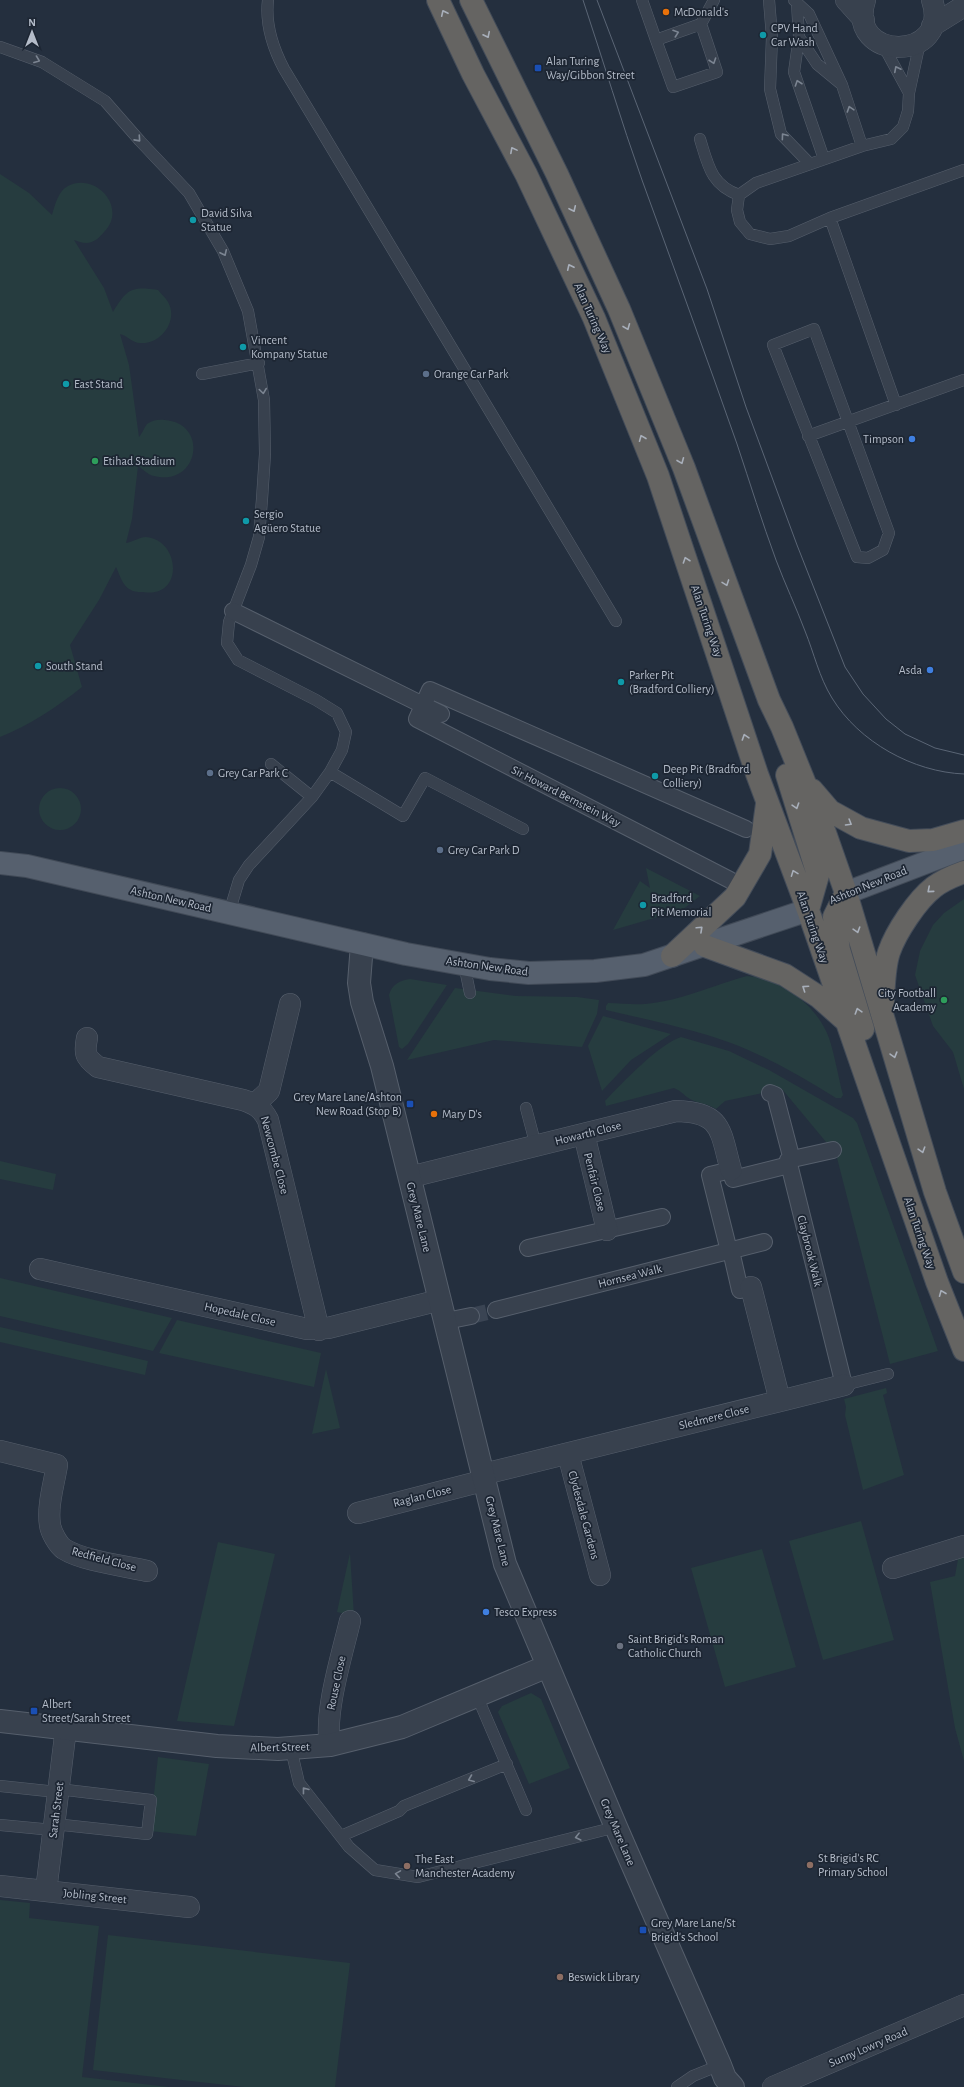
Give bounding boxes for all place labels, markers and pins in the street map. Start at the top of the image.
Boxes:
place label: McDonald's [674,6,728,18]
marker: McDonald's [661,7,671,17]
place label: CPV Hand Car Wash [771,22,818,48]
marker: CPV Hand Car Wash [758,30,768,40]
place label: Alan Turing Way/Gibbon Street [546,55,635,82]
marker: Alan Turing Way/Gibbon Street [533,63,543,73]
place label: David Silva Statue [201,207,253,233]
marker: David Silva Statue [188,215,198,225]
place label: Vincent Kompany Statue [251,334,328,361]
marker: Vincent Kompany Statue [238,342,248,352]
place label: Orange Car Park [434,368,509,380]
marker: Orange Car Park [421,369,431,379]
place label: East Stand [74,378,123,390]
marker: East Stand [61,379,71,389]
place label: Timpson [863,433,904,445]
marker: Timpson [907,434,917,444]
place label: Etihad Stadium [103,455,175,467]
marker: Etihad Stadium [90,456,100,466]
place label: Sergio Agüero Statue [254,508,321,534]
marker: Sergio Agüero Statue [241,516,251,526]
place label: South Stand [46,660,103,672]
marker: South Stand [33,661,43,671]
place label: Asda [899,664,922,676]
marker: Asda [925,665,935,675]
place label: Parker Pit (Bradford Colliery) [629,669,715,696]
marker: Parker Pit (Bradford Colliery) [616,677,626,687]
place label: Deep Pit (Bradford Colliery) [663,763,749,790]
place label: Grey Car Park C [218,767,288,780]
marker: Grey Car Park C [205,768,215,778]
marker: Deep Pit (Bradford Colliery) [650,771,660,781]
place label: Grey Car Park D [448,844,520,857]
marker: Grey Car Park D [435,845,445,855]
place label: Bradford Pit Memorial [651,892,711,918]
marker: Bradford Pit Memorial [638,900,648,910]
place label: City Football Academy [878,987,936,1014]
marker: City Football Academy [939,995,949,1005]
place label: Grey Mare Lane/Ashton New Road (Stop B) [294,1091,402,1117]
marker: Grey Mare Lane/Ashton New Road (Stop B) [405,1099,415,1109]
place label: Mary D's [442,1108,482,1121]
marker: Mary D's [429,1109,439,1119]
place label: Tesco Express [494,1606,557,1618]
marker: Tesco Express [481,1607,491,1617]
place label: Saint Brigid's Roman Catholic Church [628,1633,724,1659]
marker: Saint Brigid's Roman Catholic Church [615,1641,625,1651]
place label: Albert Street/Sarah Street [42,1698,130,1724]
marker: Albert Street/Sarah Street [29,1706,39,1716]
place label: St Brigid's RC Primary School [818,1852,888,1879]
place label: The East Manchester Academy [415,1853,515,1880]
marker: St Brigid's RC Primary School [805,1860,815,1870]
marker: The East Manchester Academy [402,1861,412,1871]
place label: Grey Mare Lane/St Brigid's School [651,1917,736,1943]
marker: Grey Mare Lane/St Brigid's School [638,1925,648,1935]
place label: Beswick Library [568,1971,640,1984]
marker: Beswick Library [555,1972,565,1982]

